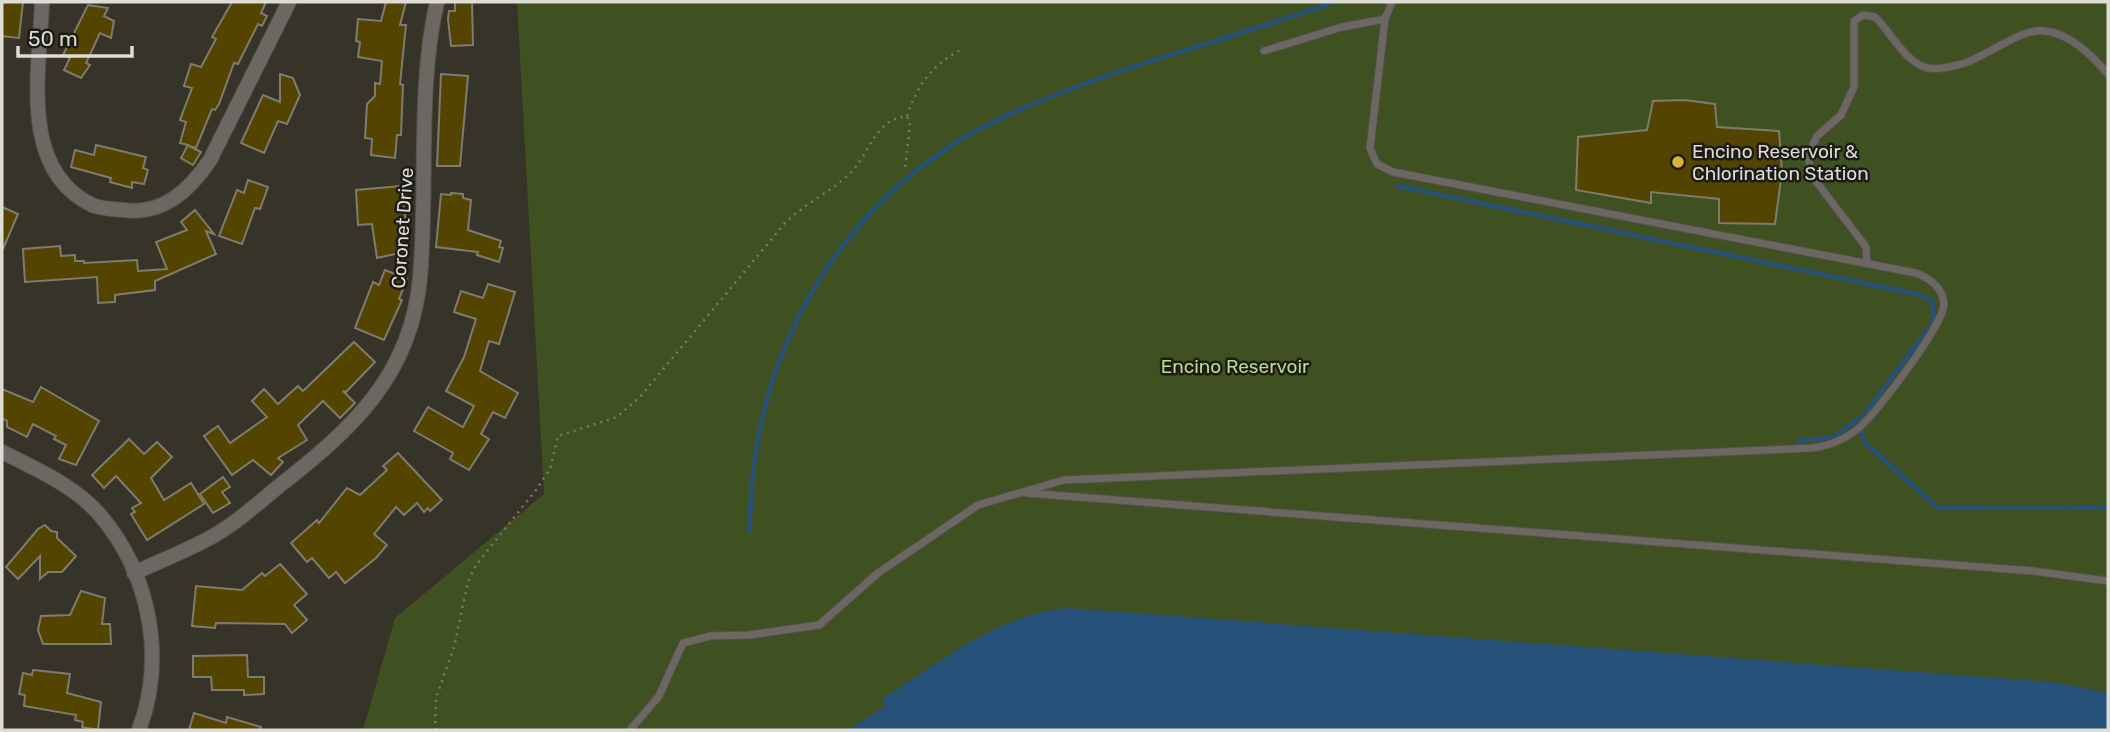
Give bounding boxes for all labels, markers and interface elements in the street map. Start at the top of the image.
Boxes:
scale bar [18,14,131,58]
text: 50 m [28,26,78,51]
place label: Encino Reservoir & Chlorination Station [1692,140,1869,185]
marker: Encino Reservoir & Chlorination Station [1670,154,1686,170]
street label: Coronet Drive [387,167,418,289]
park label: Encino Reservoir [1161,355,1310,378]

